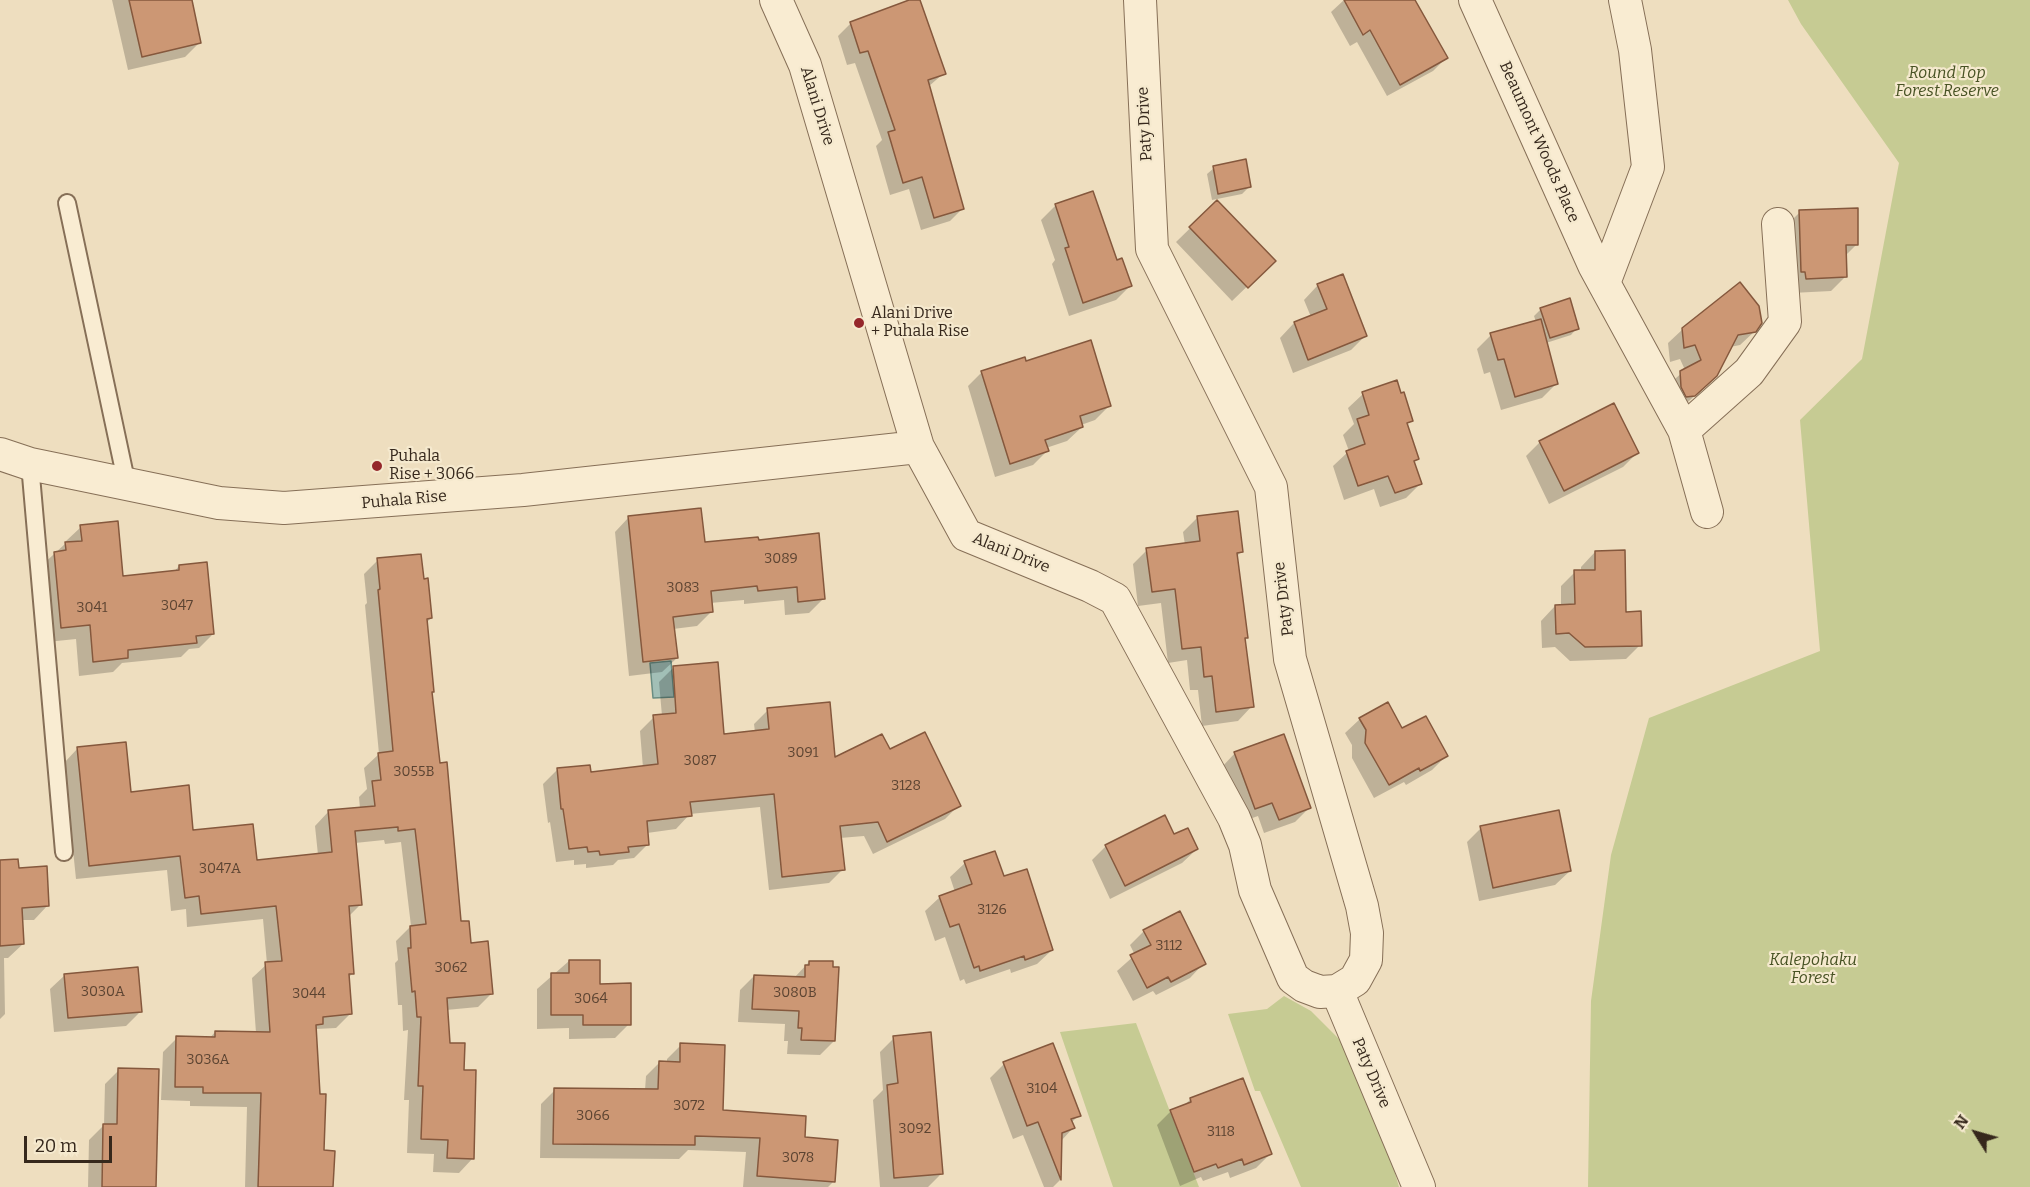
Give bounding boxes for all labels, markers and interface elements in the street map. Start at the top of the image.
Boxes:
street label: Beaumont Woods Place [1495,59,1583,225]
street label: Alani Drive [796,64,838,148]
park label: Round Top Forest Reserve [1895,64,1999,102]
street label: Paty Drive [1133,86,1157,162]
place label: Alani Drive + Puhala Rise [871,304,969,342]
marker: Alani Drive + Puhala Rise [852,316,866,330]
place label: Puhala Rise + 3066 [389,447,474,485]
marker: Puhala Rise + 3066 [370,459,384,473]
street label: Puhala Rise [360,487,448,513]
street label: Alani Drive [969,529,1053,577]
house number: 3089 [764,551,798,567]
street label: Paty Drive [1270,561,1298,637]
house number: 3083 [666,580,700,596]
house number: 3047 [161,598,193,614]
house number: 3041 [77,600,107,616]
house number: 3091 [788,745,818,761]
house number: 3087 [684,753,716,769]
house number: 3055B [394,764,434,780]
house number: 3128 [891,778,921,794]
house number: 3047A [199,861,241,877]
house number: 3126 [977,902,1007,918]
house number: 3112 [1156,938,1182,954]
park label: Kalepohaku Forest [1769,951,1857,989]
house number: 3062 [435,960,467,976]
house number: 3030A [81,984,125,1000]
house number: 3080B [773,985,817,1001]
house number: 3044 [292,986,326,1002]
house number: 3064 [574,991,608,1007]
street label: Paty Drive [1348,1035,1394,1111]
house number: 3036A [186,1052,230,1068]
house number: 3104 [1027,1081,1057,1097]
house number: 3072 [673,1098,705,1114]
north arrow [1946,1103,2006,1163]
house number: 3066 [576,1108,610,1124]
text: N [1950,1111,1973,1133]
house number: 3092 [899,1121,931,1137]
scale bar [27,1124,116,1162]
house number: 3118 [1207,1124,1235,1140]
text: 20 m [35,1135,77,1157]
house number: 3078 [782,1150,814,1166]

